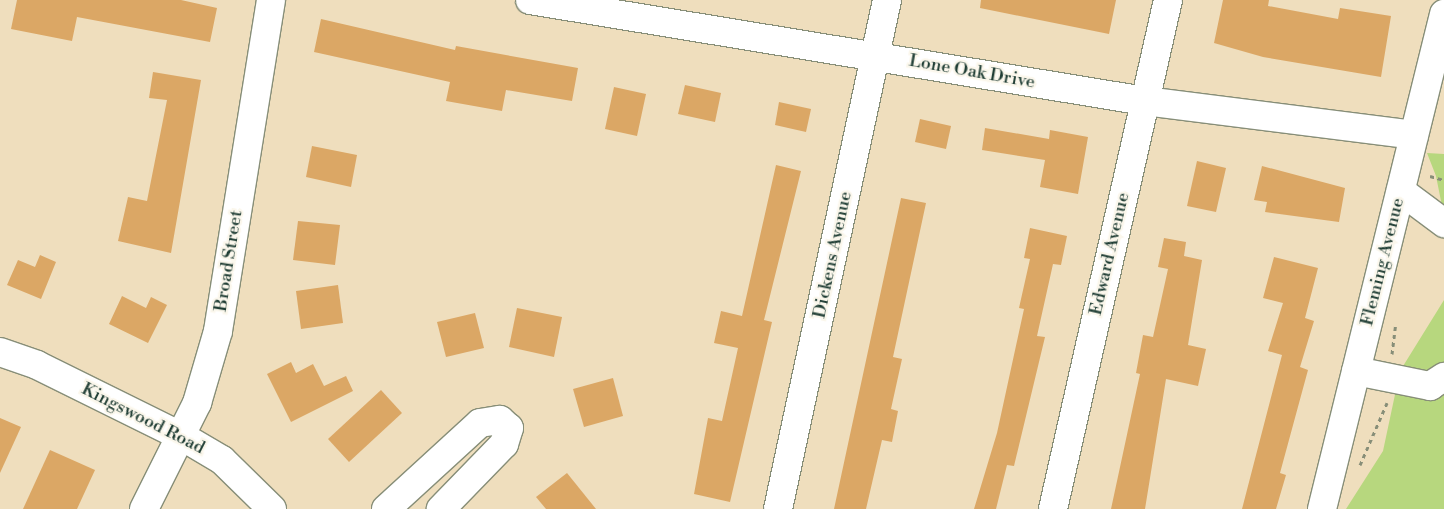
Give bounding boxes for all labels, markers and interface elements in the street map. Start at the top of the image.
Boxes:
street label: Lone Oak Drive [907,50,1037,94]
street label: Dickens Avenue [809,190,857,320]
street label: Edward Avenue [1085,190,1135,318]
street label: Fleming Avenue [1357,196,1409,328]
street label: Broad Street [210,209,248,313]
street label: Kingswood Road [78,379,208,459]

